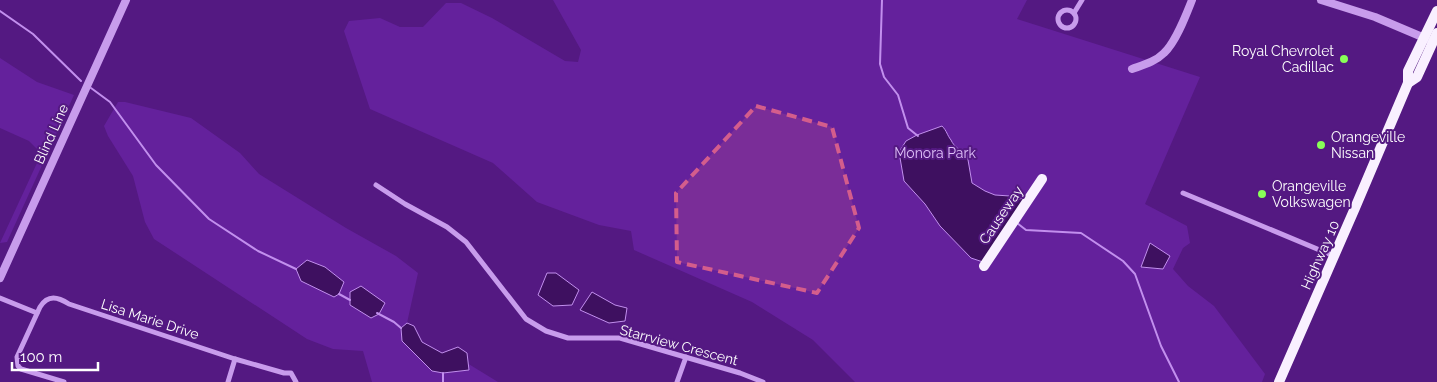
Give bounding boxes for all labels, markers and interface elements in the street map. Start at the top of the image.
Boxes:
place label: Royal Chevrolet Cadillac [1232,43,1334,75]
marker: Royal Chevrolet Cadillac [1338,53,1350,65]
street label: Blind Line [31,101,71,167]
place label: Orangeville Nissan [1331,129,1405,161]
marker: Orangeville Nissan [1315,139,1327,151]
park label: Monora Park [894,145,976,161]
place label: Orangeville Volkswagen [1272,178,1351,210]
street label: Causeway [976,183,1026,247]
marker: Orangeville Volkswagen [1256,188,1268,200]
street label: Highway 10 [1298,218,1342,292]
street label: Lisa Marie Drive [99,296,201,342]
street label: Starrview Crescent [618,322,740,369]
scale bar [12,340,99,372]
text: 100 m [20,348,62,366]

